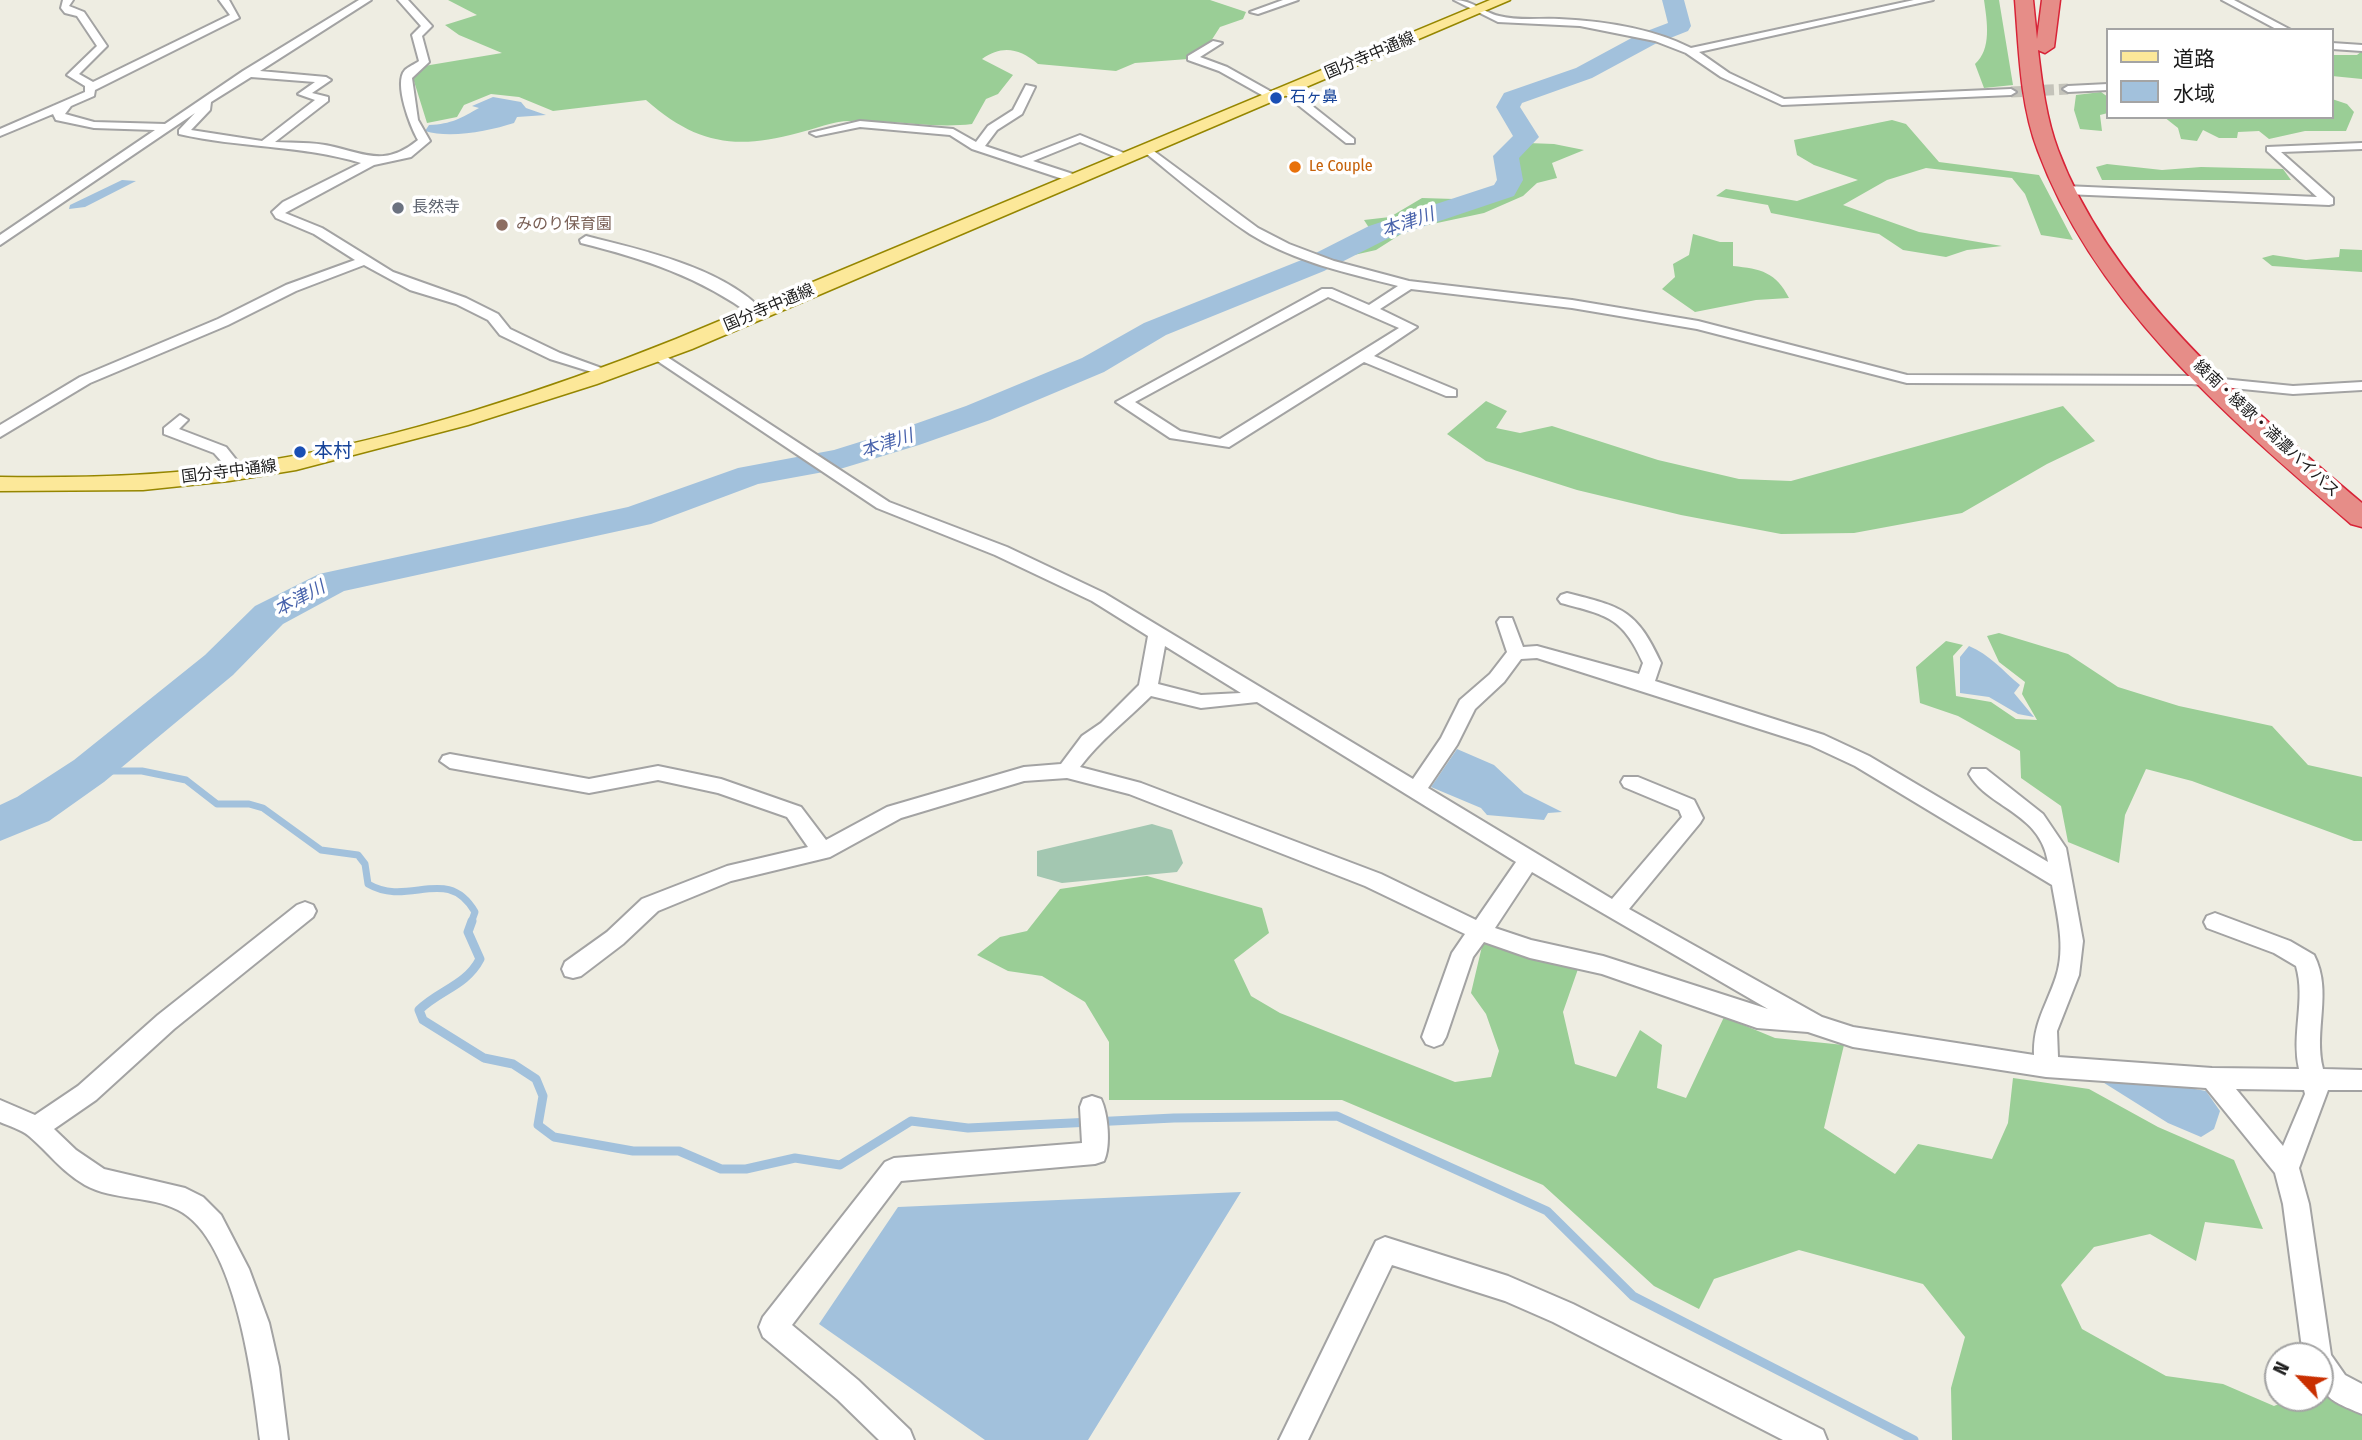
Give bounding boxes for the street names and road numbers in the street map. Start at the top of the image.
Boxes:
street label: 国分寺中通線 [1322,28,1418,84]
street label: 国分寺中通線 [721,280,817,336]
street label: 綾南・綾歌・満濃バイパス [2189,357,2343,501]
street label: 国分寺中通線 [180,457,278,487]

